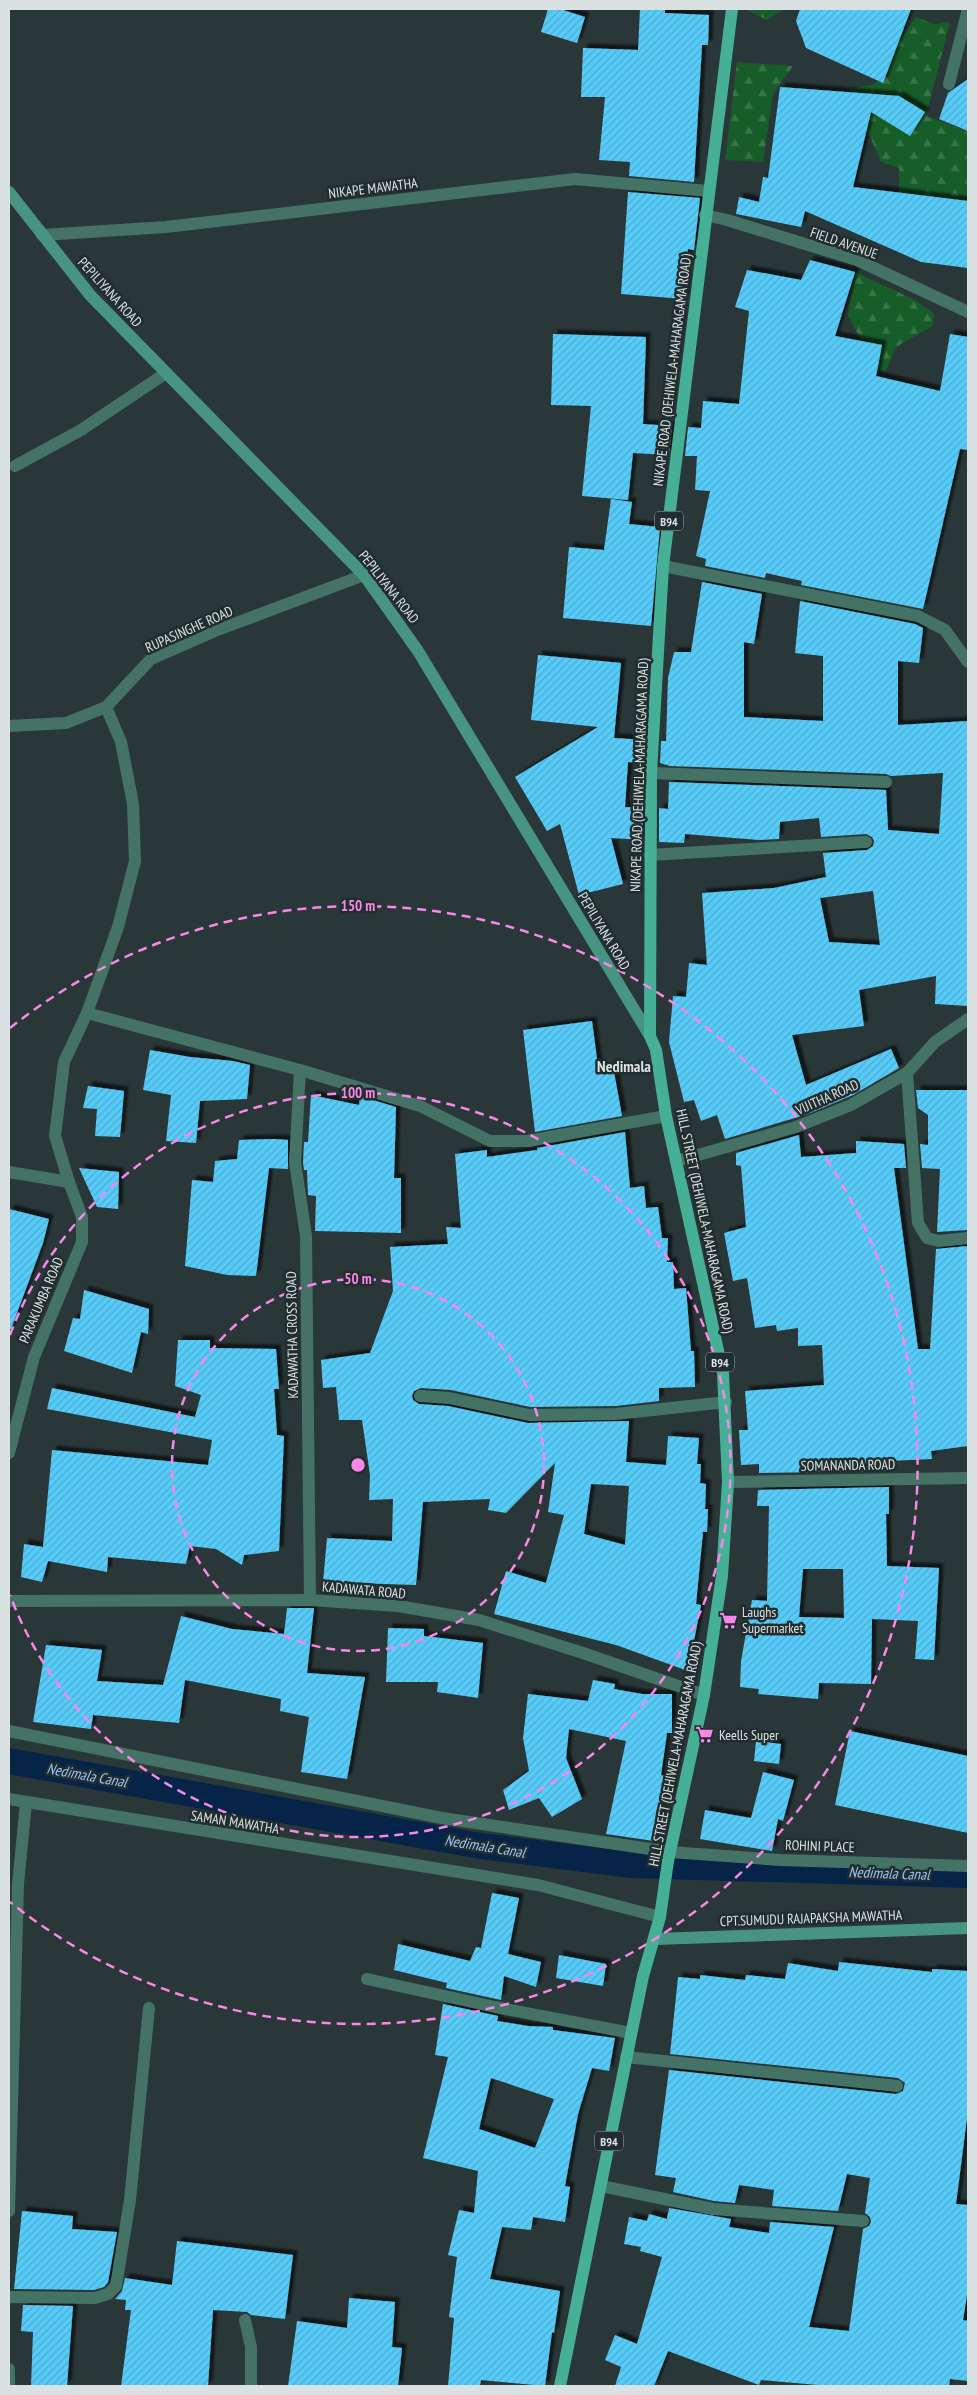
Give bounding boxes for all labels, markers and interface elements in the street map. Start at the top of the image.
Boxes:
street label: NIKAPE MAWATHA [327,174,419,202]
street label: FIELD AVENUE [808,223,880,263]
street label: NIKAPE ROAD (DEHIWELA-MAHARAGAMA ROAD) [649,252,695,487]
street label: PEPILIYANA ROAD [74,253,146,331]
road number: B94 [655,512,683,530]
street label: PEPILIYANA ROAD [355,547,423,627]
street label: RUPASINGHE ROAD [142,602,236,656]
street label: NIKAPE ROAD (DEHIWELA-MAHARAGAMA ROAD) [626,657,652,892]
street label: PEPILIYANA ROAD [574,889,634,973]
text: 150 m [341,896,375,915]
district label: Nedimala [597,1056,651,1076]
street label: VIJITHA ROAD [792,1075,861,1119]
text: 100 m [341,1083,375,1102]
street label: HILL STREET (DEHIWELA-MAHARAGAMA ROAD) [672,1107,738,1335]
street label: PARAKUMBA ROAD [15,1254,67,1346]
text: 50 m [344,1269,372,1288]
street label: KADAWATHA CROSS ROAD [282,1271,302,1399]
road number: B94 [706,1352,734,1371]
street label: SOMANANDA ROAD [800,1455,896,1475]
centre of rings [349,1456,367,1474]
street label: KADAWATA ROAD [322,1577,406,1603]
place label: Laughs Supermarket [742,1603,803,1637]
supermarket icon: Laughs Supermarket [718,1610,738,1630]
street label: HILL STREET (DEHIWELA-MAHARAGAMA ROAD) [644,1639,706,1868]
supermarket icon: Keells Super [695,1725,715,1745]
place label: Keells Super [719,1726,779,1744]
water label: Nedimala Canal [45,1759,130,1792]
street label: SAMAN MAWATHA [190,1806,281,1838]
water label: Nedimala Canal [443,1830,528,1862]
street label: ROHINI PLACE [785,1836,855,1856]
water label: Nedimala Canal [848,1862,931,1884]
street label: CPT.SUMUDU RAJAPAKSHA MAWATHA [719,1906,903,1930]
road number: B94 [595,2132,623,2150]

